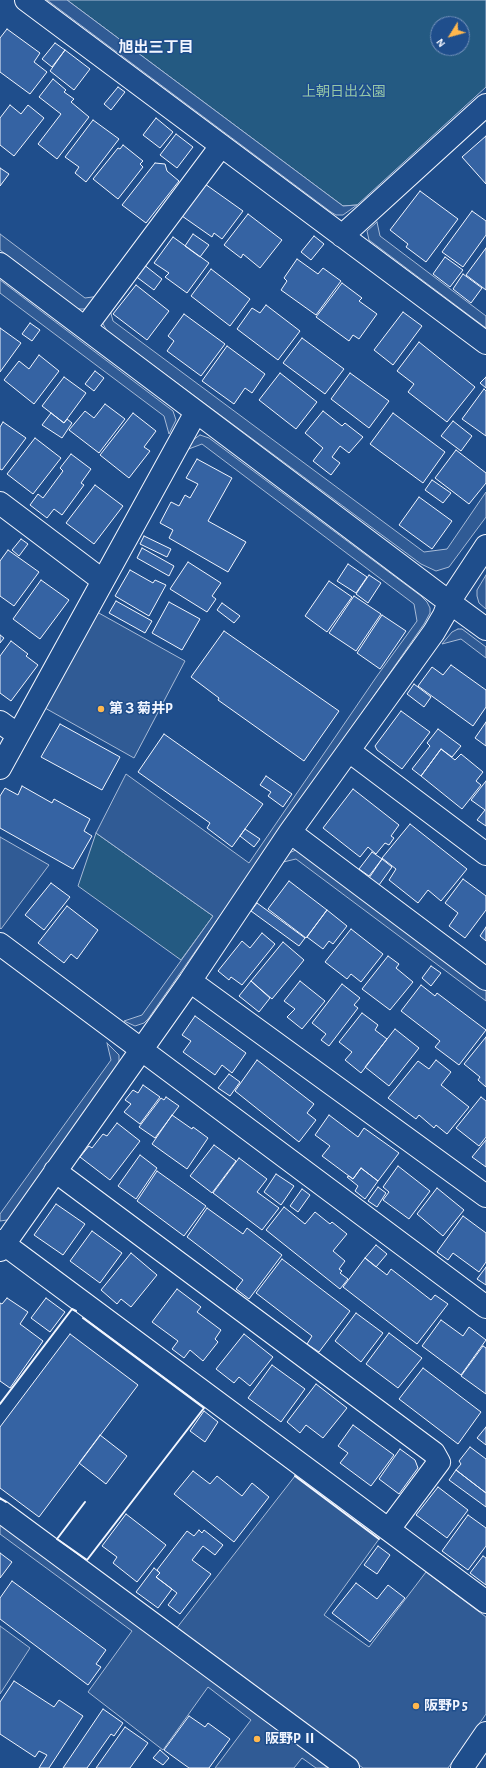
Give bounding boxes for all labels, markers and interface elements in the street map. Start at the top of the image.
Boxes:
north arrow [430,16,470,56]
text: N [434,37,448,49]
district label: 旭出三丁目 [119,38,193,56]
park label: 上朝日出公園 [302,84,386,100]
place label: 第３菊井P [109,701,173,717]
marker: 第３菊井P [96,704,106,714]
place label: 阪野P 5 [424,1698,468,1714]
marker: 阪野P 5 [411,1701,421,1711]
place label: 阪野P Ⅱ [265,1731,317,1747]
marker: 阪野P Ⅱ [252,1734,262,1744]

